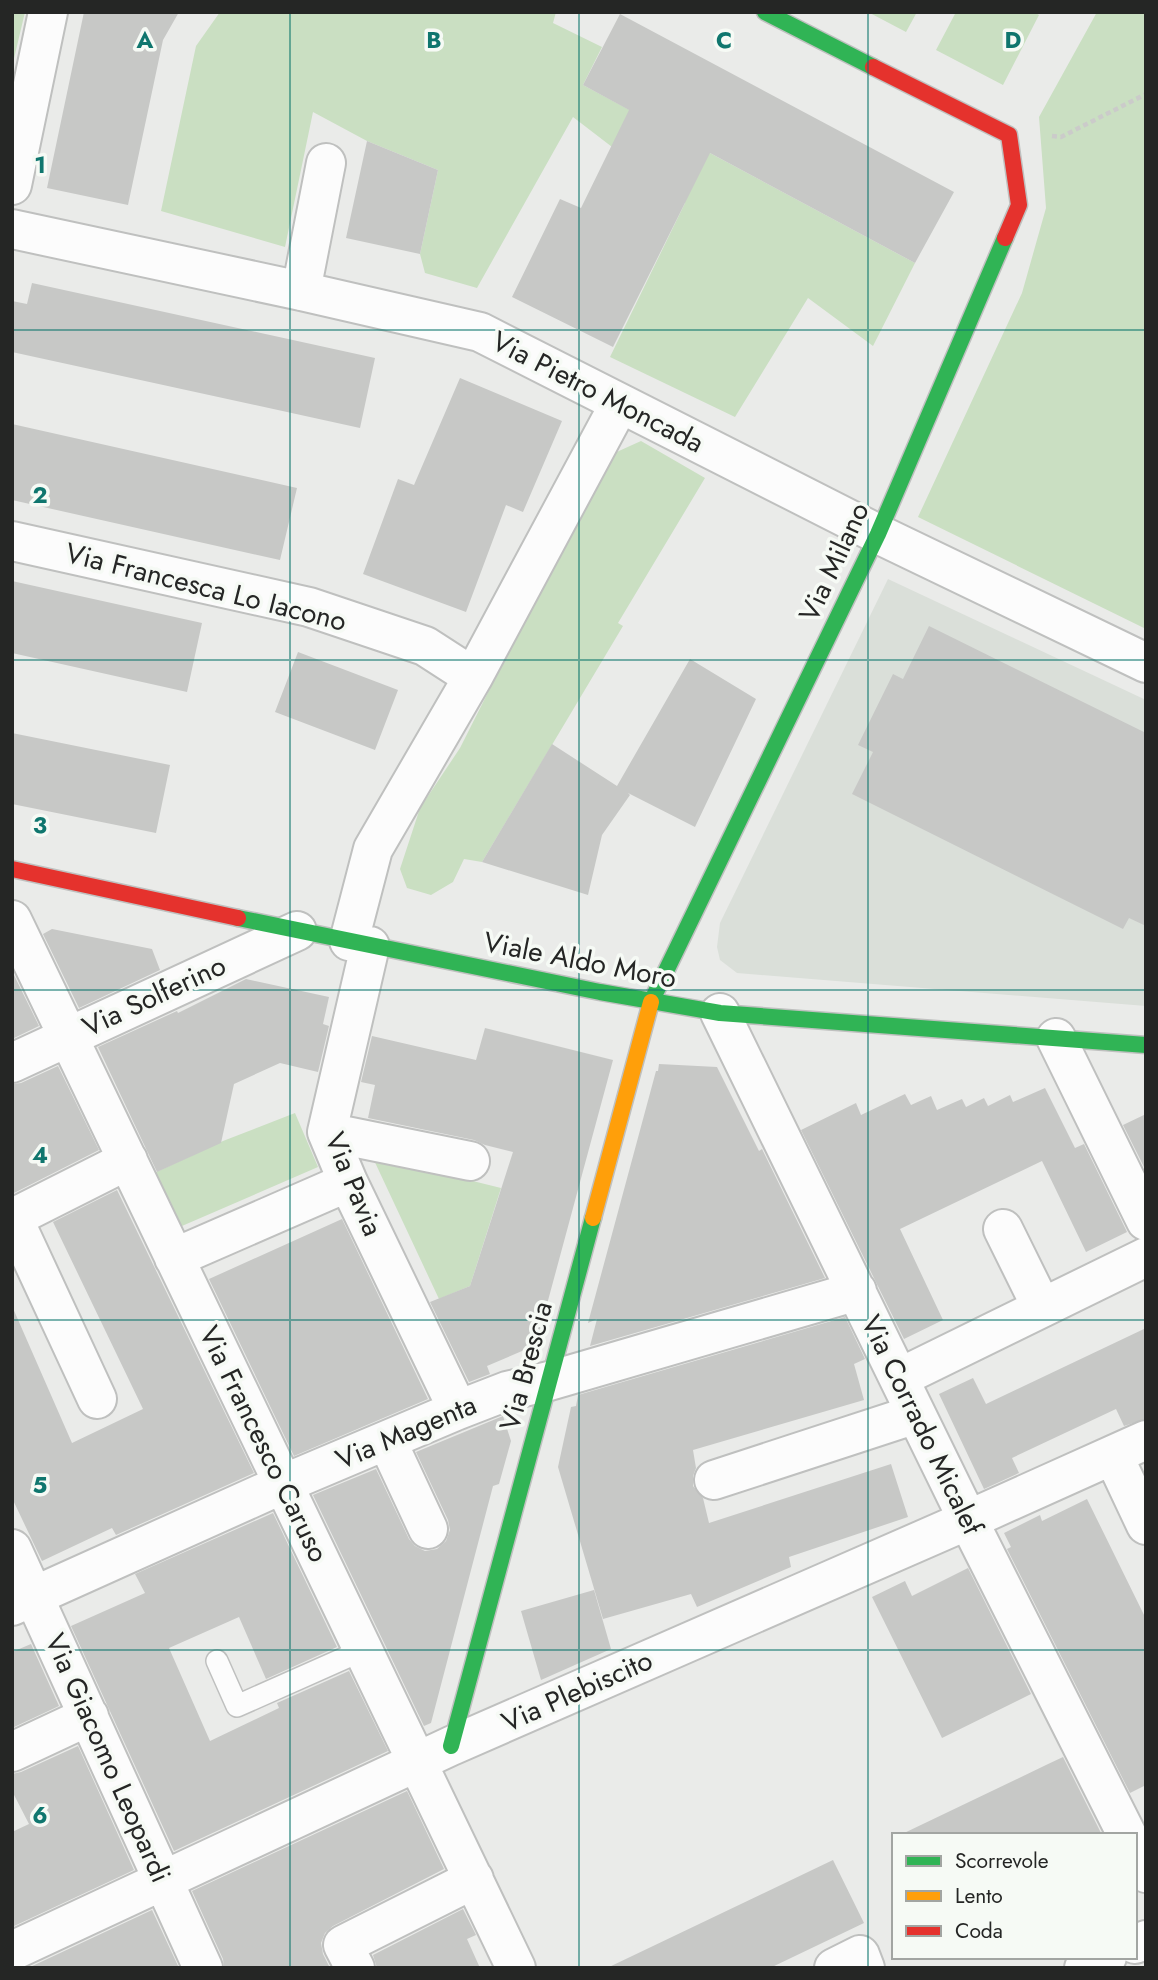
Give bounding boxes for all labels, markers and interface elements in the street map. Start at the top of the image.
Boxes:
text: A [136,23,154,57]
text: B [426,23,442,57]
text: C [716,23,732,57]
text: D [1005,23,1022,57]
text: 1 [34,148,46,182]
street label: Via Pietro Moncada [485,321,711,463]
text: 2 [32,478,48,512]
street label: Via Milano [788,496,880,628]
street label: Via Francesca Lo Iacono [61,532,351,642]
text: 3 [33,808,47,842]
street label: Viale Aldo Moro [480,921,680,999]
street label: Via Solferino [76,945,232,1047]
street label: Via Pavia [315,1126,393,1242]
text: 4 [32,1138,48,1172]
street label: Via Brescia [489,1297,563,1435]
street label: Via Corrado Micalef [851,1308,993,1543]
street label: Via Francesco Caruso [189,1319,339,1569]
street label: Via Magenta [329,1384,483,1480]
text: 5 [33,1468,47,1502]
street label: Via Giacomo Leopardi [35,1627,181,1889]
street label: Via Plebiscito [495,1640,659,1742]
text: 6 [32,1798,48,1832]
legend [892,1833,1137,1959]
text: Scorrevole [955,1846,1049,1876]
text: Lento [955,1881,1003,1911]
text: Coda [955,1916,1003,1946]

